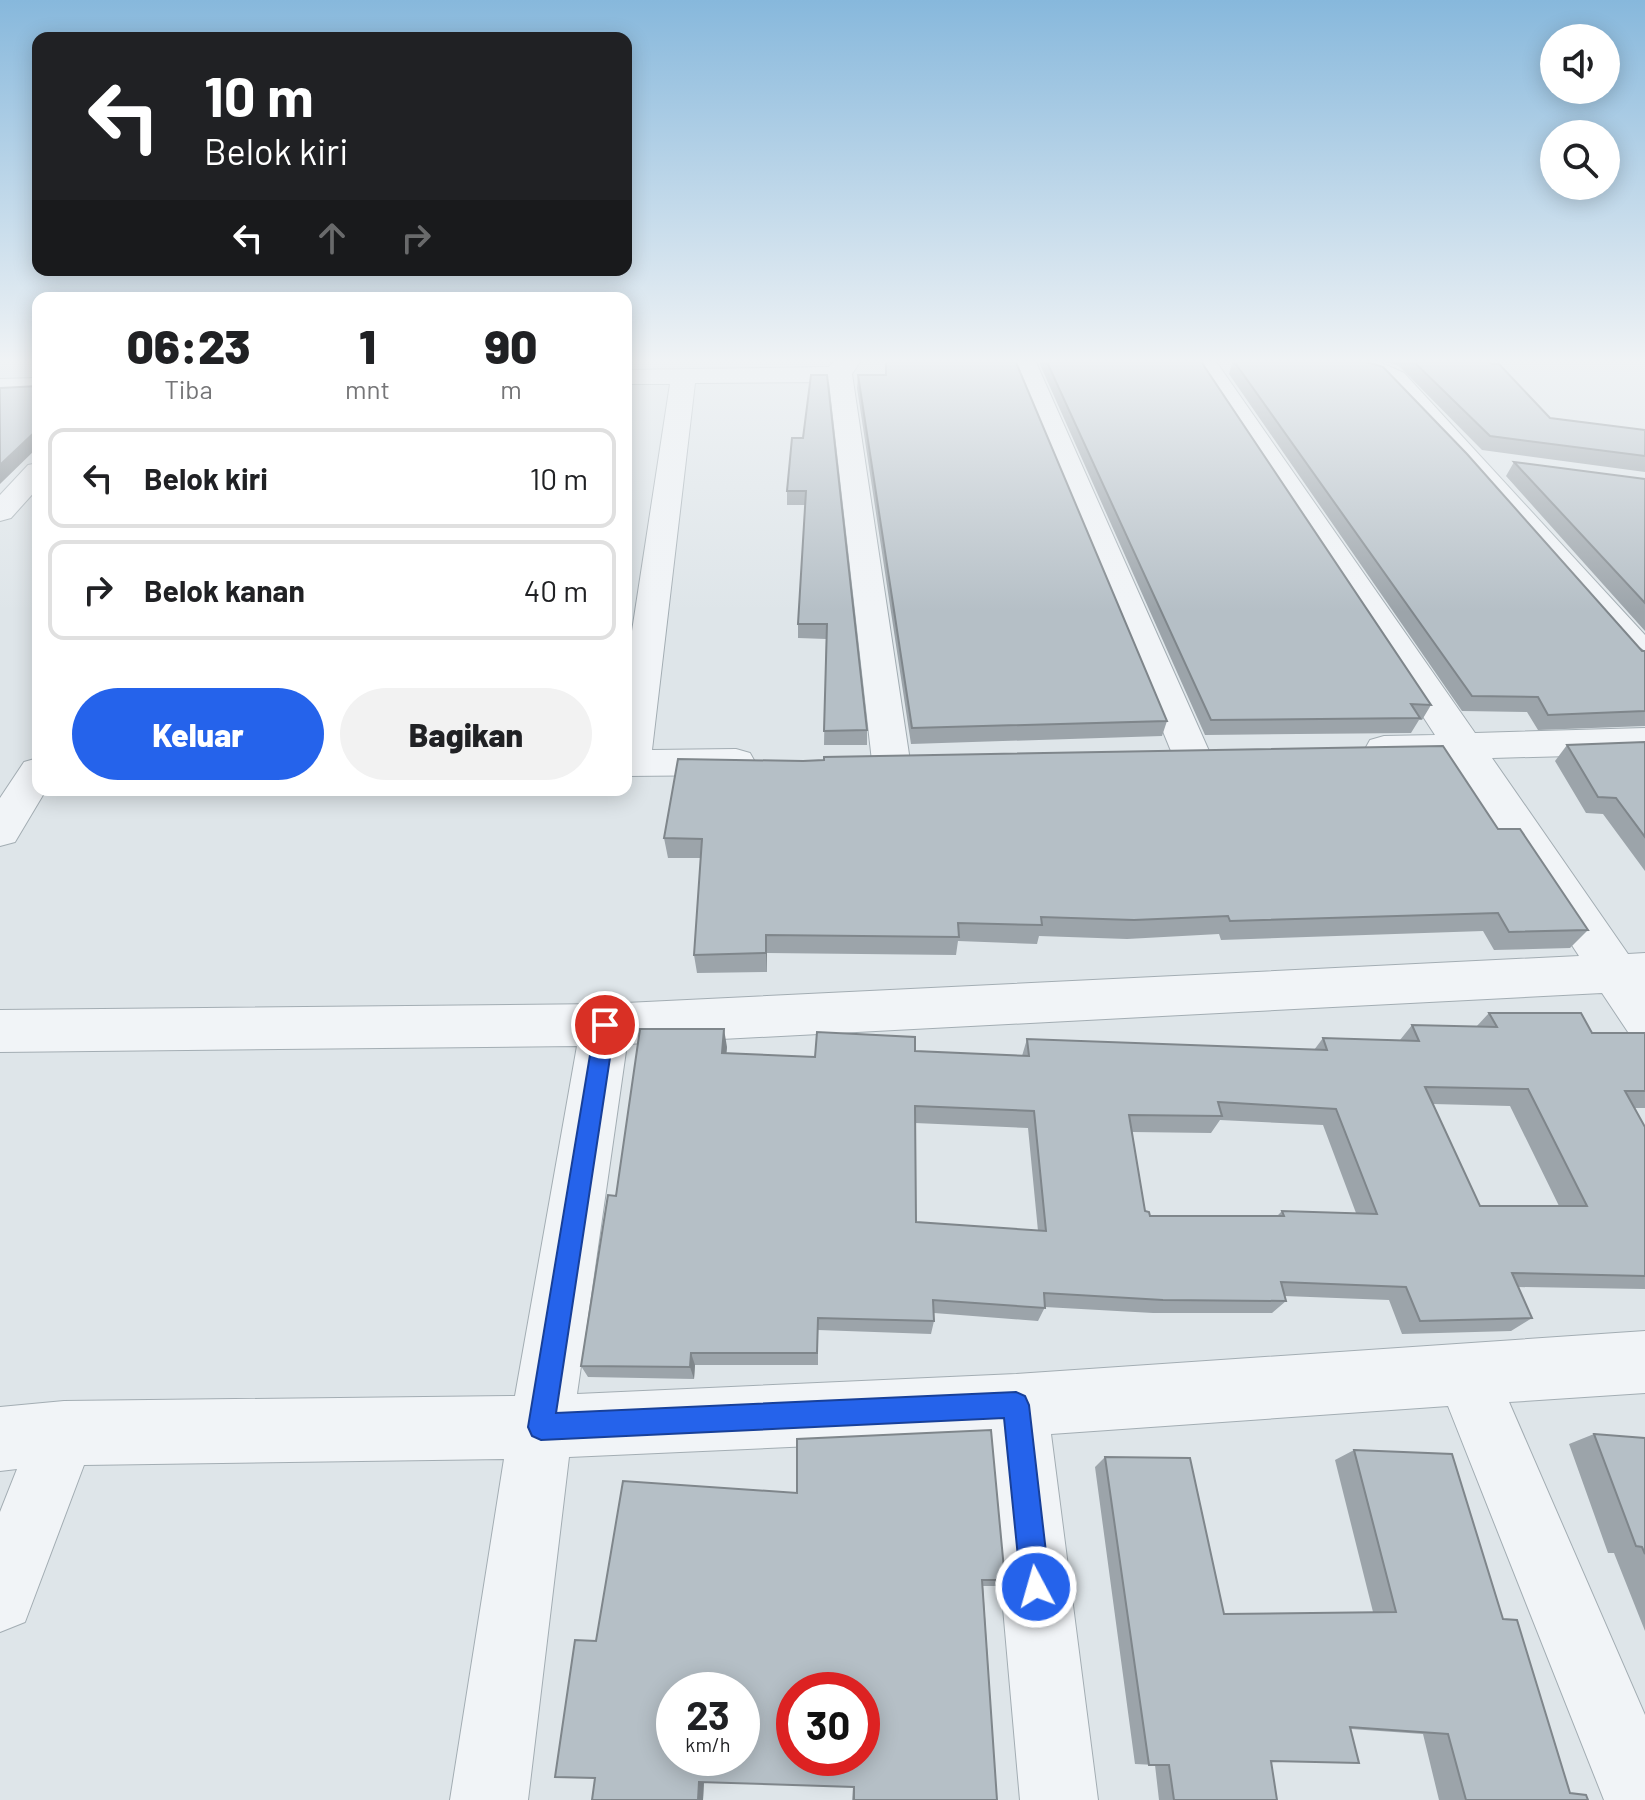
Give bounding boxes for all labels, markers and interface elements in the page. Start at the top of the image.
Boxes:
map controls [1540,24,1620,200]
button: sound [1540,24,1620,104]
text: 10 m [204,61,314,128]
icon: left [72,64,176,168]
button: search [1540,120,1620,200]
text: Belok kiri [204,129,348,172]
icon: left [226,216,270,260]
icon: ahead [310,216,354,260]
icon: right [394,216,438,260]
text: 06:23 [126,316,251,374]
text: 1 [359,316,376,374]
text: 90 [484,316,538,374]
text: Tiba [164,373,213,404]
text: mnt [345,373,390,404]
text: m [500,373,522,404]
icon: left [76,456,120,500]
text: Belok kiri [144,460,268,496]
text: 10 m [530,460,588,496]
icon: right [76,568,120,612]
text: Belok kanan [144,572,305,608]
text: 40 m [524,572,588,608]
button: Keluar [72,688,324,780]
button: Bagikan [340,688,592,780]
pin [571,991,639,1059]
icon: arrive [583,1003,627,1047]
position arrow [994,1545,1078,1629]
speed limit sign: 30 [776,1672,880,1776]
text: 23 [686,1690,730,1738]
text: km/h [685,1732,731,1756]

